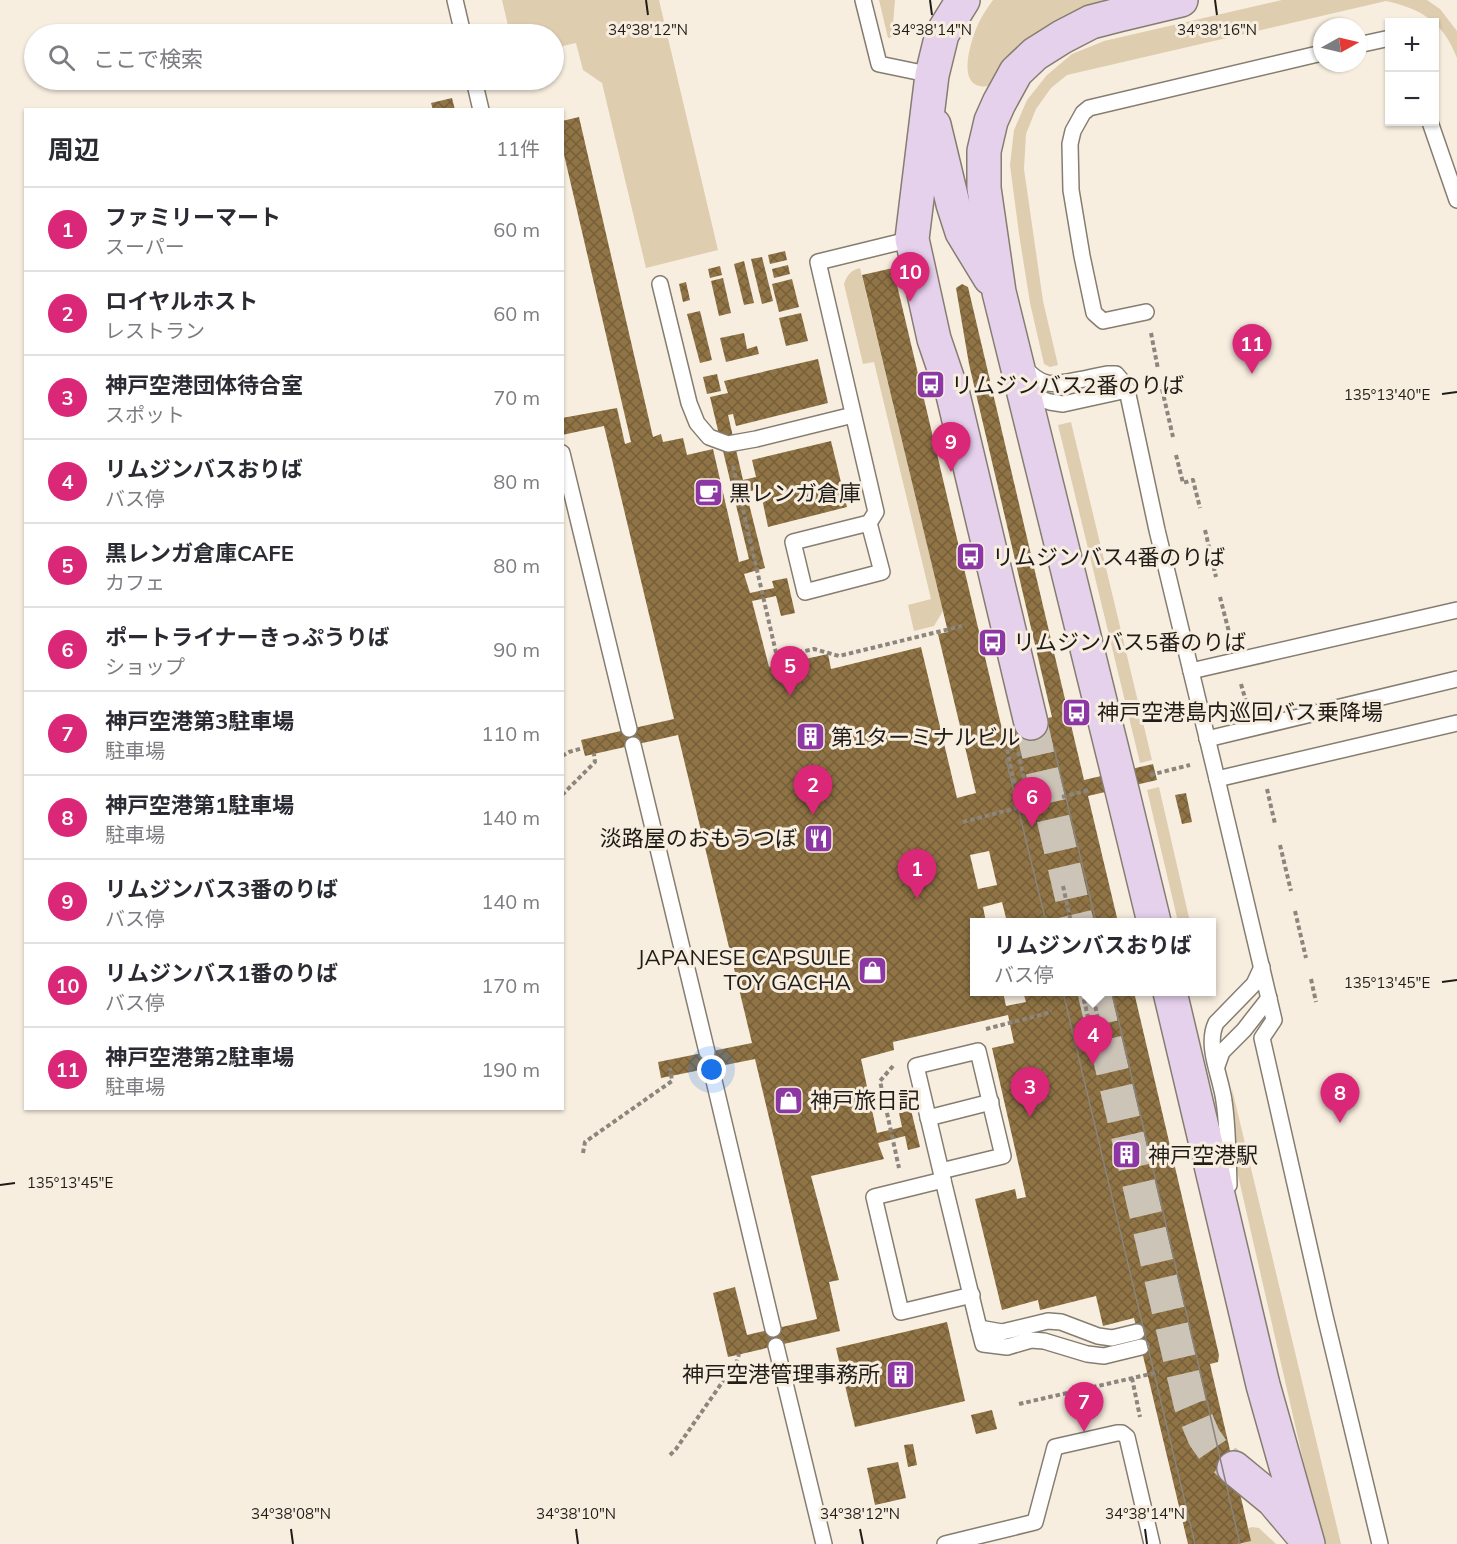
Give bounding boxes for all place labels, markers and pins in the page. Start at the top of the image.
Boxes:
pin: 10 [890,252,930,302]
pin: 11 [1232,324,1272,374]
bus stop icon: リムジンバス2番のりば [914,369,946,401]
place label: リムジンバス2番のりば [951,371,1184,399]
pin: 9 [932,422,970,472]
cafe icon: 黒レンガ倉庫 [692,477,724,509]
place label: 黒レンガ倉庫 [729,479,861,507]
bus stop icon: リムジンバス4番のりば [955,541,987,573]
place label: リムジンバス4番のりば [992,543,1225,571]
bus stop icon: リムジンバス5番のりば [976,626,1008,658]
place label: リムジンバス5番のりば [1013,628,1246,656]
pin: 5 [770,646,810,696]
bus stop icon: 神戸空港島内巡回バス乗降場 [1060,696,1092,728]
place label: 神戸空港島内巡回バス乗降場 [1097,698,1383,726]
building icon: 第1ターミナルビル [794,721,826,753]
place label: 第1ターミナルビル [831,723,1020,751]
pin: 2 [794,766,832,815]
pin: 6 [1012,778,1052,827]
restaurant icon: 淡路屋のおもうつぼ [802,822,834,854]
place label: 淡路屋のおもうつぼ [600,824,797,852]
pin: 1 [898,850,936,899]
place label: JAPANESE CAPSULE TOY GACHA [637,943,851,996]
shop icon: JAPANESE CAPSULE TOY GACHA [856,954,888,986]
pin: 4 [1074,1016,1112,1065]
pin: 3 [1010,1068,1050,1117]
pin: 8 [1320,1074,1360,1123]
shop icon: 神戸旅日記 [773,1084,805,1116]
place label: 神戸旅日記 [810,1086,920,1114]
building icon: 神戸空港駅 [1111,1139,1143,1171]
place label: 神戸空港駅 [1148,1141,1258,1169]
building icon: 神戸空港管理事務所 [885,1358,917,1390]
place label: 神戸空港管理事務所 [682,1360,880,1388]
pin: 7 [1064,1382,1104,1432]

